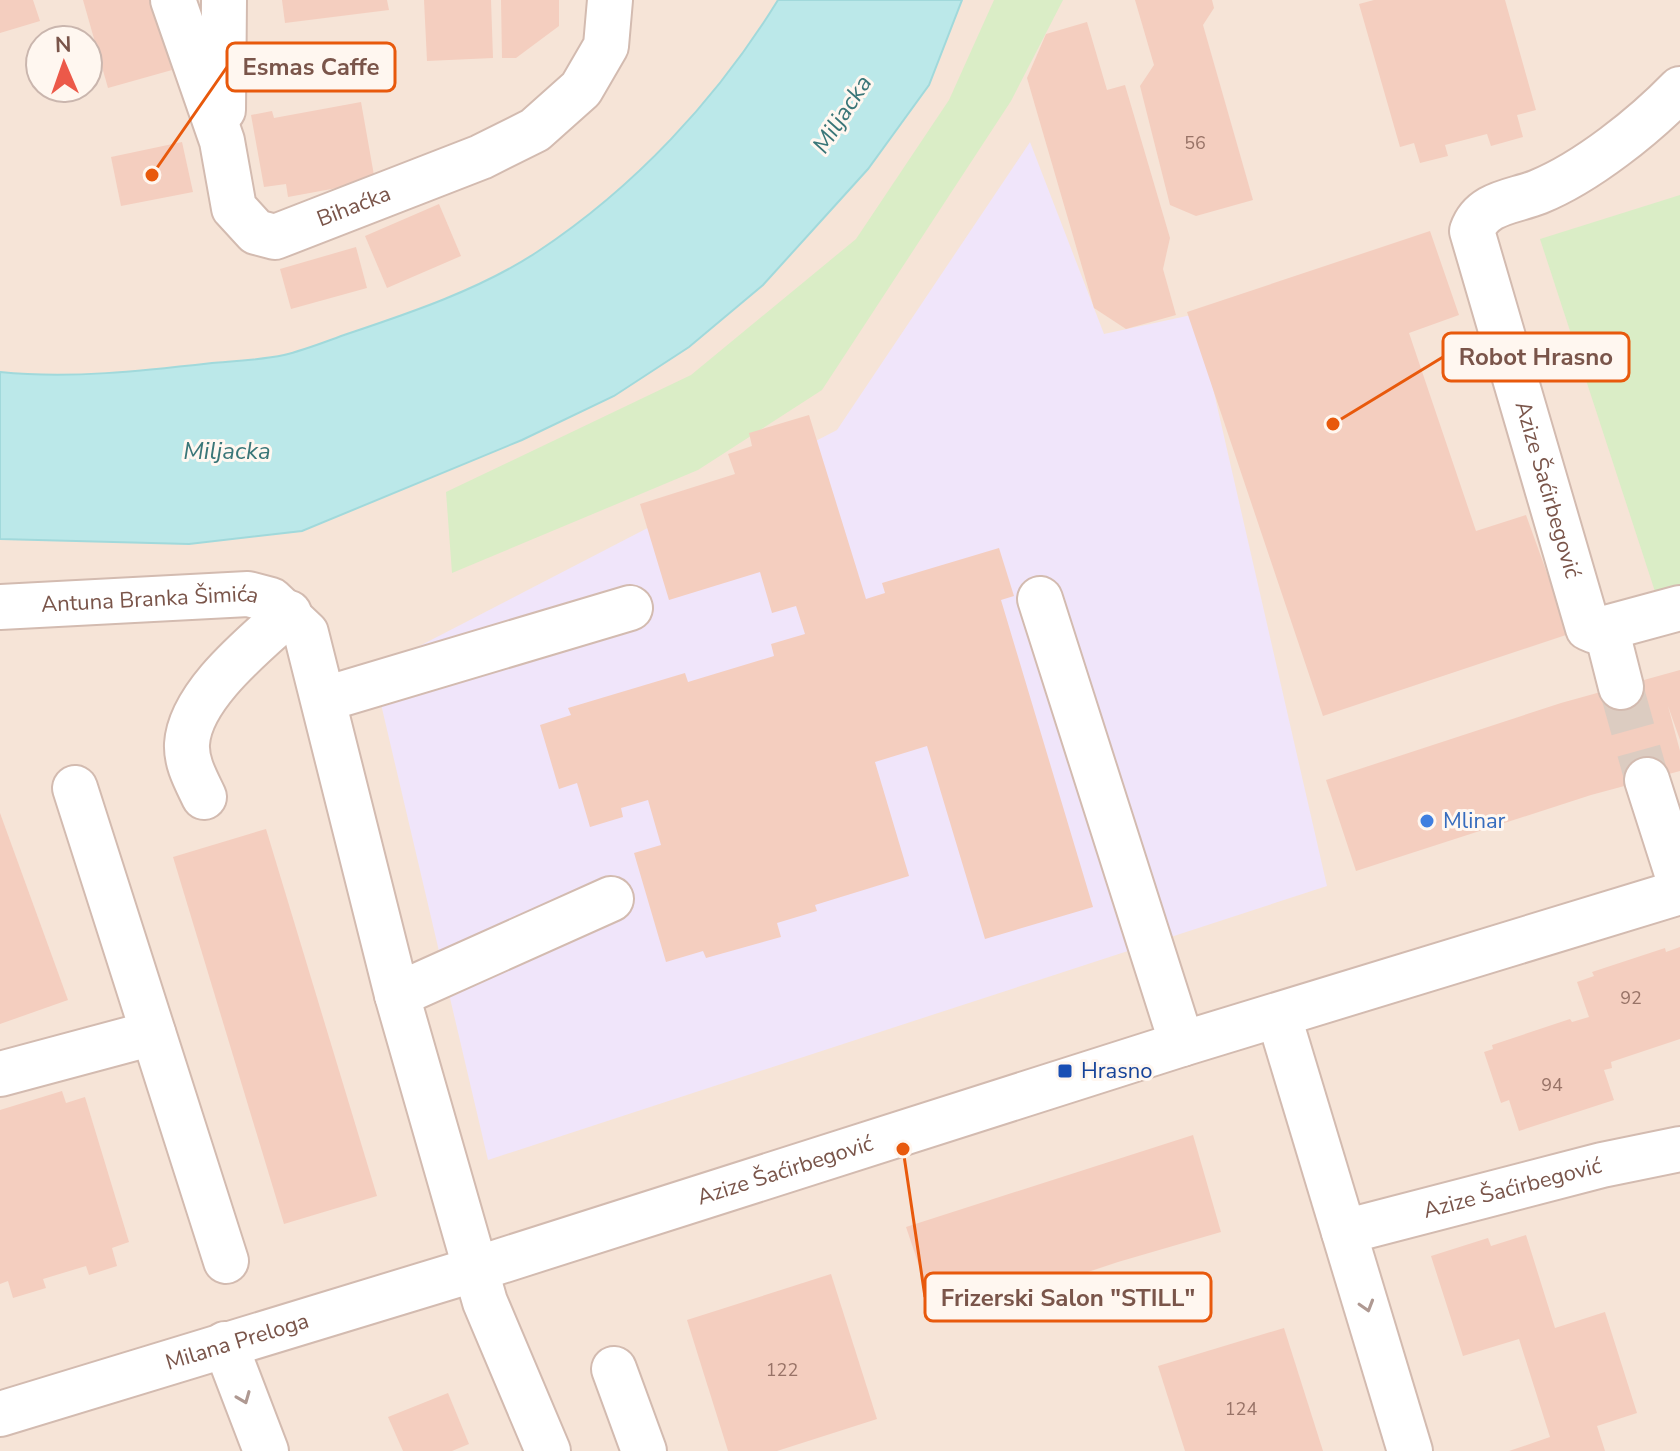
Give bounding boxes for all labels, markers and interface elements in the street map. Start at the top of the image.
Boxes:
north arrow [24,24,104,104]
text: N [55,30,72,60]
callout: Esmas Caffe [227,43,395,91]
text: Esmas Caffe [243,51,379,83]
water label: Miljacka [805,69,879,159]
house number: 56 [1184,131,1206,155]
street label: Bihaćka [312,179,395,234]
callout: Robot Hrasno [1443,333,1629,381]
text: Robot Hrasno [1459,341,1613,373]
street label: Azize Šaćirbegović [1508,398,1588,582]
water label: Miljacka [183,435,271,467]
street label: Antuna Branka Šimića [40,579,262,620]
place label: Mlinar [1443,806,1506,836]
marker: Mlinar [1418,812,1436,830]
house number: 92 [1620,986,1642,1010]
place label: Hrasno [1081,1056,1152,1086]
marker: Hrasno [1056,1062,1074,1080]
house number: 94 [1541,1073,1563,1097]
street label: Azize Šaćirbegović [693,1128,877,1213]
street label: Azize Šaćirbegović [1420,1151,1605,1226]
callout: Frizerski Salon "STILL" [925,1273,1211,1321]
text: Frizerski Salon "STILL" [941,1282,1195,1314]
one-way arrow [1357,1299,1373,1313]
street label: Milana Preloga [162,1306,313,1378]
house number: 122 [766,1358,798,1382]
one-way arrow [234,1390,251,1404]
house number: 124 [1225,1397,1257,1421]

